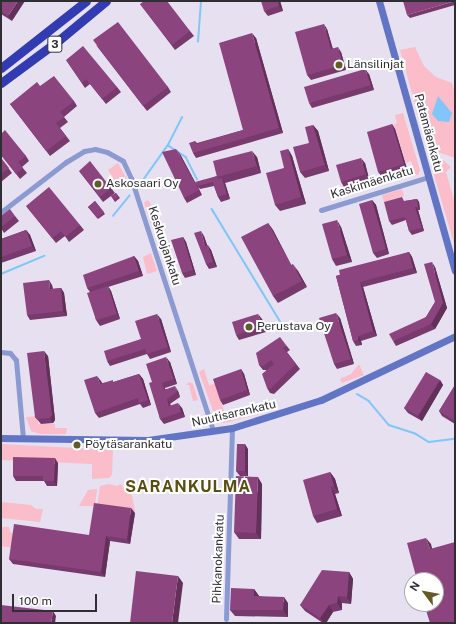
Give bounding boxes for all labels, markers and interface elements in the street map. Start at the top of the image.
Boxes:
road number: 3 [47,35,63,53]
place label: Länsilinjat [347,58,404,72]
marker: Länsilinjat [334,60,344,70]
street label: Patamäenkatu [411,92,445,174]
street label: Kaskimäenkatu [329,164,415,202]
place label: Askosaari Oy [106,177,179,191]
marker: Askosaari Oy [93,179,103,189]
street label: Keskuojankatu [144,205,184,287]
place label: Perustava Oy [257,320,331,334]
marker: Perustava Oy [244,322,254,332]
street label: Nuutisarankatu [191,397,277,431]
place label: Pöytäsarankatu [85,438,172,452]
marker: Pöytäsarankatu [72,440,82,450]
district label: SARANKULMA [125,477,251,497]
street label: Pihkanokankatu [210,514,228,604]
north arrow [404,572,444,612]
text: N [407,579,422,593]
scale bar [14,586,99,612]
text: 100 m [19,594,52,608]

